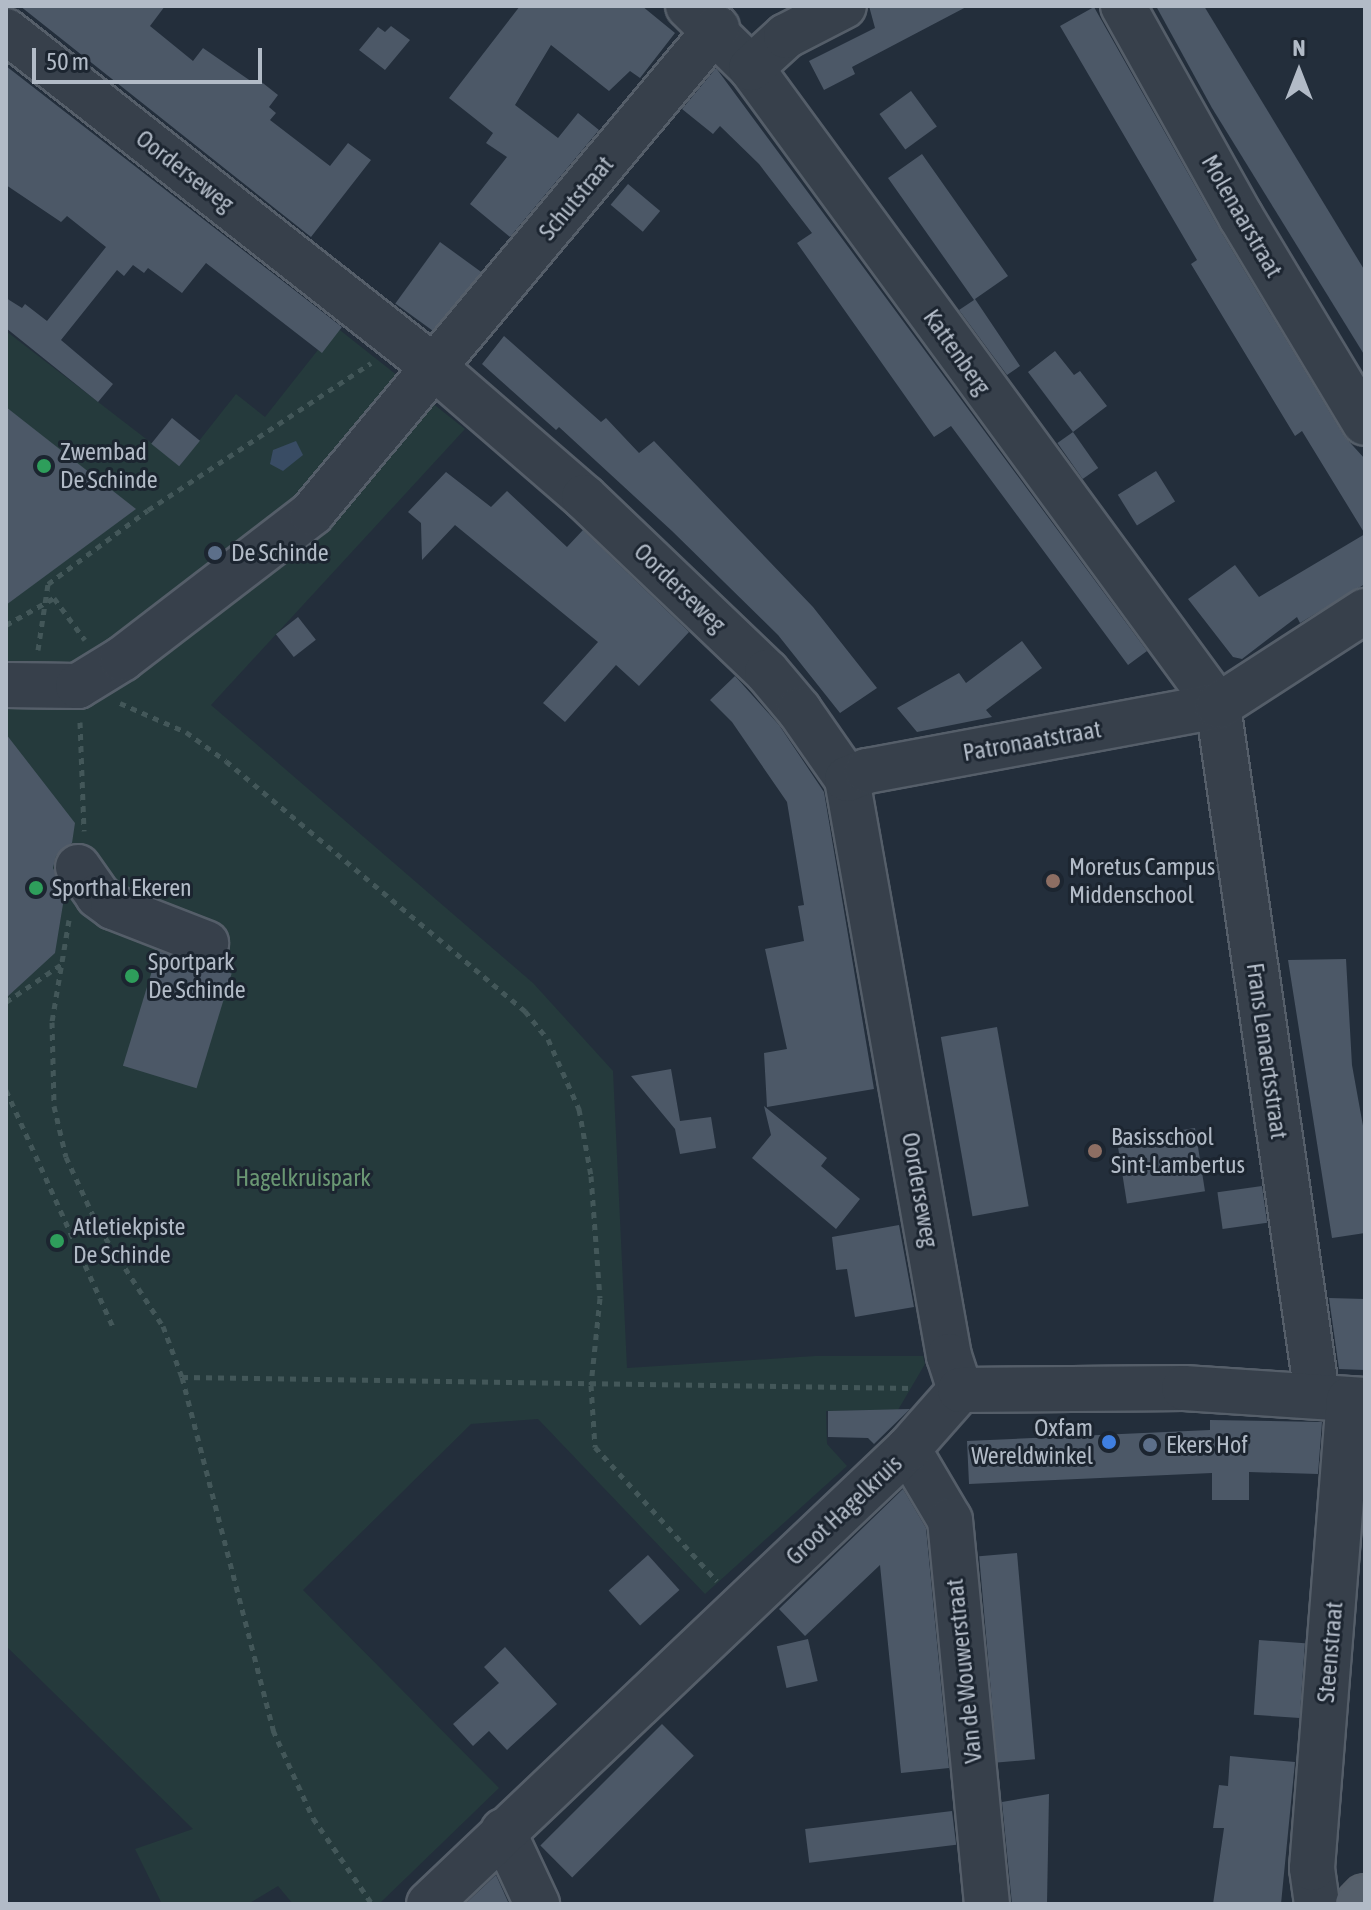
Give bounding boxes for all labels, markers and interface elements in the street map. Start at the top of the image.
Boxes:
scale bar [36,32,266,82]
north arrow [1259,32,1339,112]
text: N [1293,35,1305,61]
text: 50 m [46,48,89,75]
street label: Oorderseweg [130,124,240,218]
street label: Schutstraat [533,150,619,246]
street label: Molenaarstraat [1195,150,1289,282]
street label: Kattenberg [917,304,997,400]
place label: Zwembad De Schinde [60,438,158,494]
marker: Zwembad De Schinde [35,457,53,475]
street label: Oorderseweg [628,537,732,639]
place label: De Schinde [231,539,329,567]
marker: De Schinde [206,544,224,562]
street label: Patronaatstraat [961,715,1103,767]
place label: Moretus Campus Middenschool [1069,853,1215,909]
marker: Moretus Campus Middenschool [1044,872,1062,890]
place label: Sporthal Ekeren [52,874,192,902]
marker: Sporthal Ekeren [27,879,45,897]
place label: Sportpark De Schinde [148,948,246,1004]
street label: Frans Lenaertsstraat [1240,961,1294,1141]
marker: Sportpark De Schinde [123,967,141,985]
place label: Basisschool Sint-Lambertus [1111,1123,1245,1179]
street label: Oorderseweg [896,1130,944,1250]
marker: Basisschool Sint-Lambertus [1086,1142,1104,1160]
park label: Hagelkruispark [235,1164,371,1192]
place label: Atletiekpiste De Schinde [73,1213,186,1269]
marker: Atletiekpiste De Schinde [48,1232,66,1250]
place label: Oxfam Wereldwinkel [971,1414,1093,1470]
place label: Ekers Hof [1166,1431,1248,1459]
marker: Oxfam Wereldwinkel [1100,1433,1118,1451]
marker: Ekers Hof [1141,1436,1159,1454]
street label: Groot Hagelkruis [780,1449,908,1571]
street label: Van de Wouwerstraat [940,1577,988,1765]
street label: Steenstraat [1311,1600,1349,1704]

